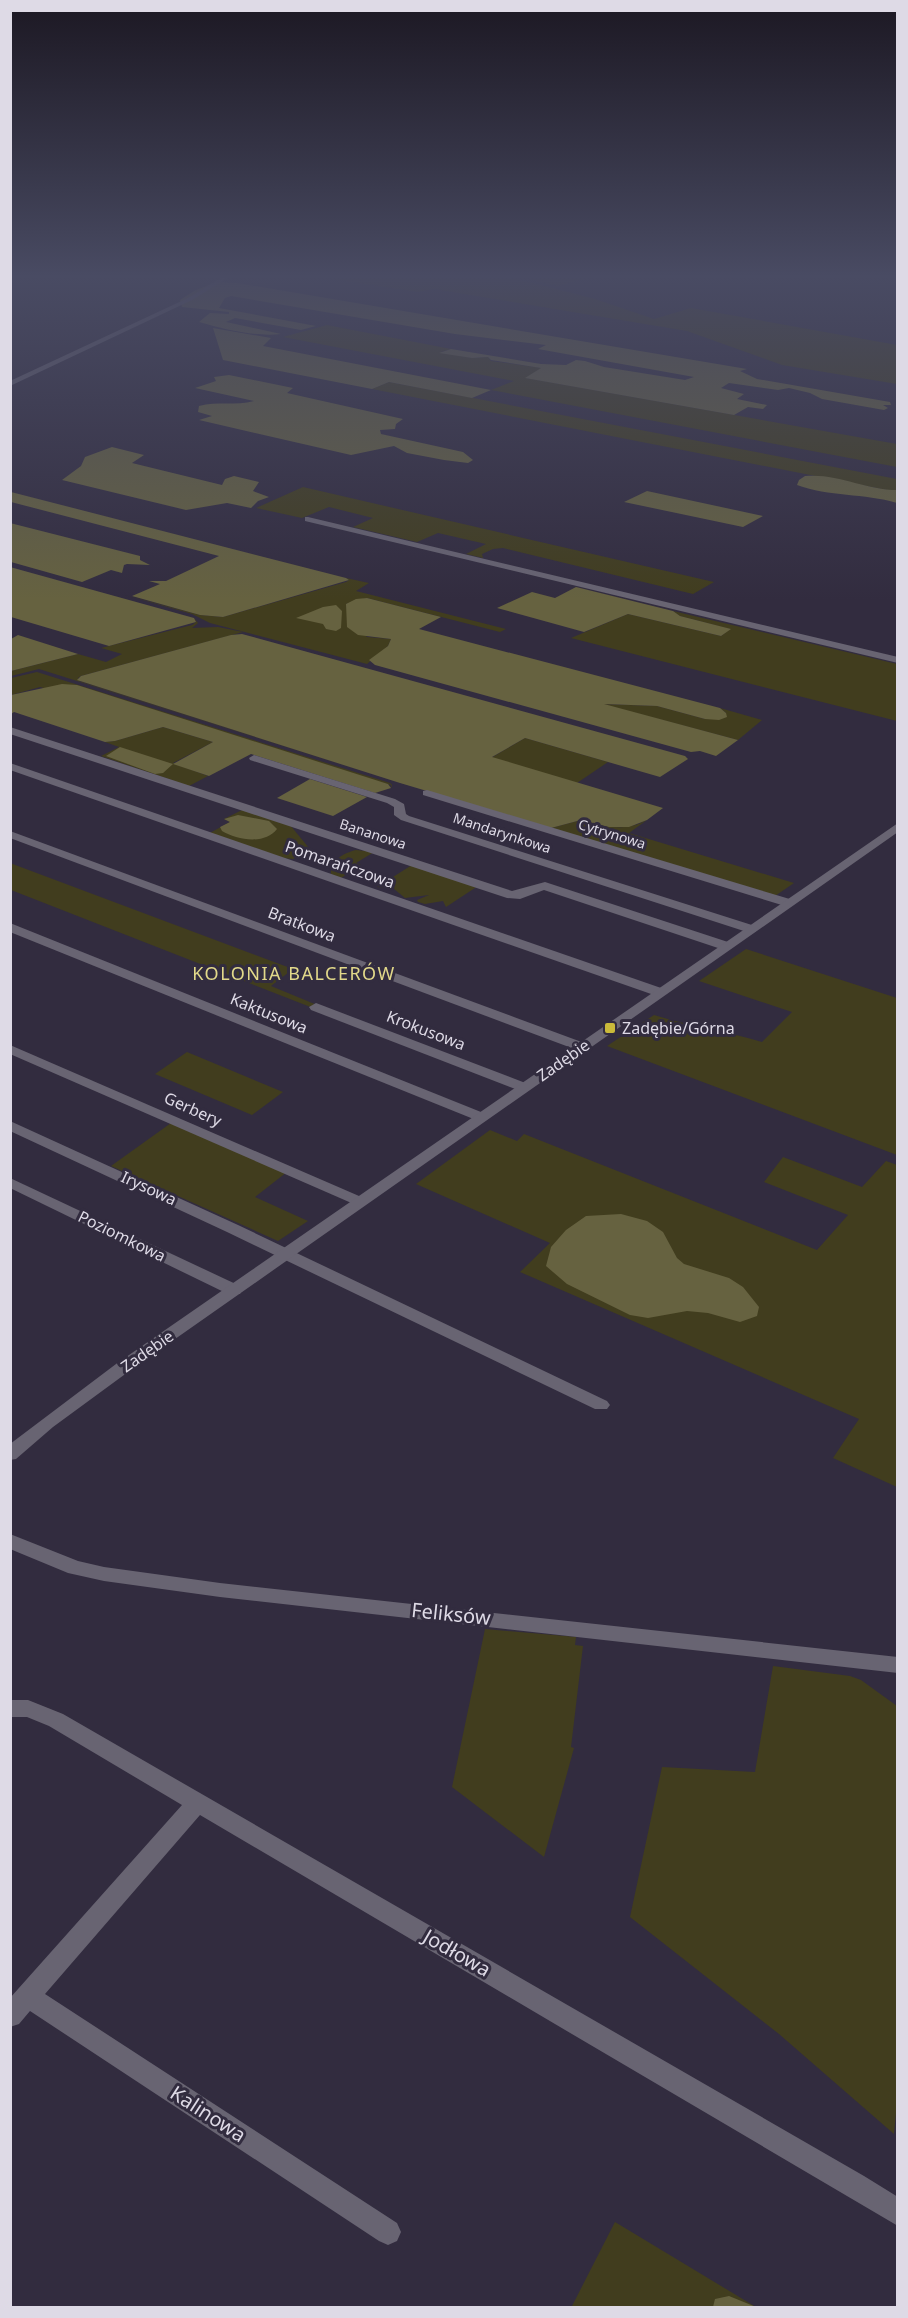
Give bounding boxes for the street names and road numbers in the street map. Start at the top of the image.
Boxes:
street label: Mandarynkowa [451,808,553,857]
street label: Bananowa [337,814,409,853]
street label: Cytrynowa [576,814,648,853]
street label: Pomarańczowa [282,835,398,893]
street label: Bratkowa [265,901,339,947]
street label: Kaktusowa [227,988,311,1038]
street label: Krokusowa [383,1005,469,1055]
street label: Zadębie [532,1034,594,1086]
street label: Gerbery [161,1087,226,1132]
street label: Irysowa [118,1166,180,1210]
street label: Poziomkowa [75,1205,169,1267]
street label: Zadębie [116,1325,178,1377]
street label: Feliksów [410,1596,492,1631]
street label: Jodłowa [417,1921,496,1983]
street label: Kalinowa [165,2079,251,2148]

